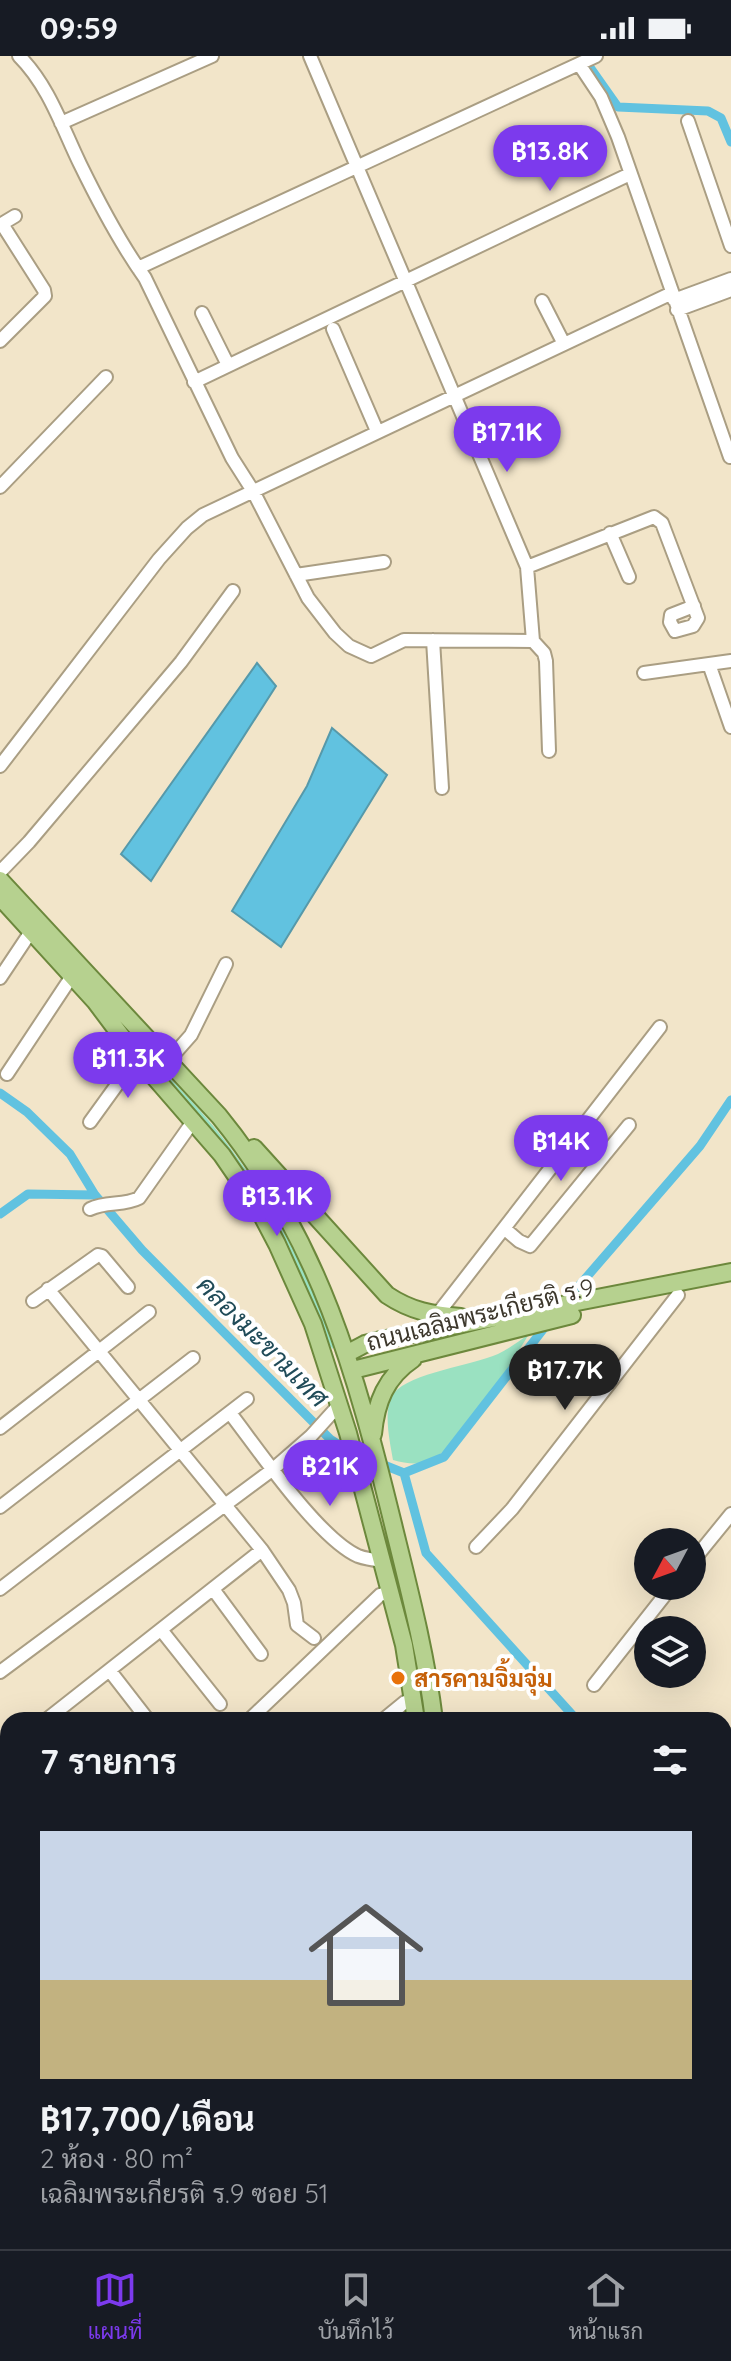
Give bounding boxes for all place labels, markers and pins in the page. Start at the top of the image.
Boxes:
pin: ฿13.8K [485,125,615,193]
pin: ฿17.1K [442,406,572,474]
pin: ฿11.3K [63,1032,193,1100]
pin: ฿14K [514,1115,608,1183]
pin: ฿13.1K [212,1170,342,1238]
pin: ฿17.7K [500,1344,630,1412]
pin: ฿21K [283,1440,377,1508]
place label: สารคามจิ้มจุ่ม [414,1658,553,1696]
marker: สารคามจิ้มจุ่ม [389,1669,407,1687]

